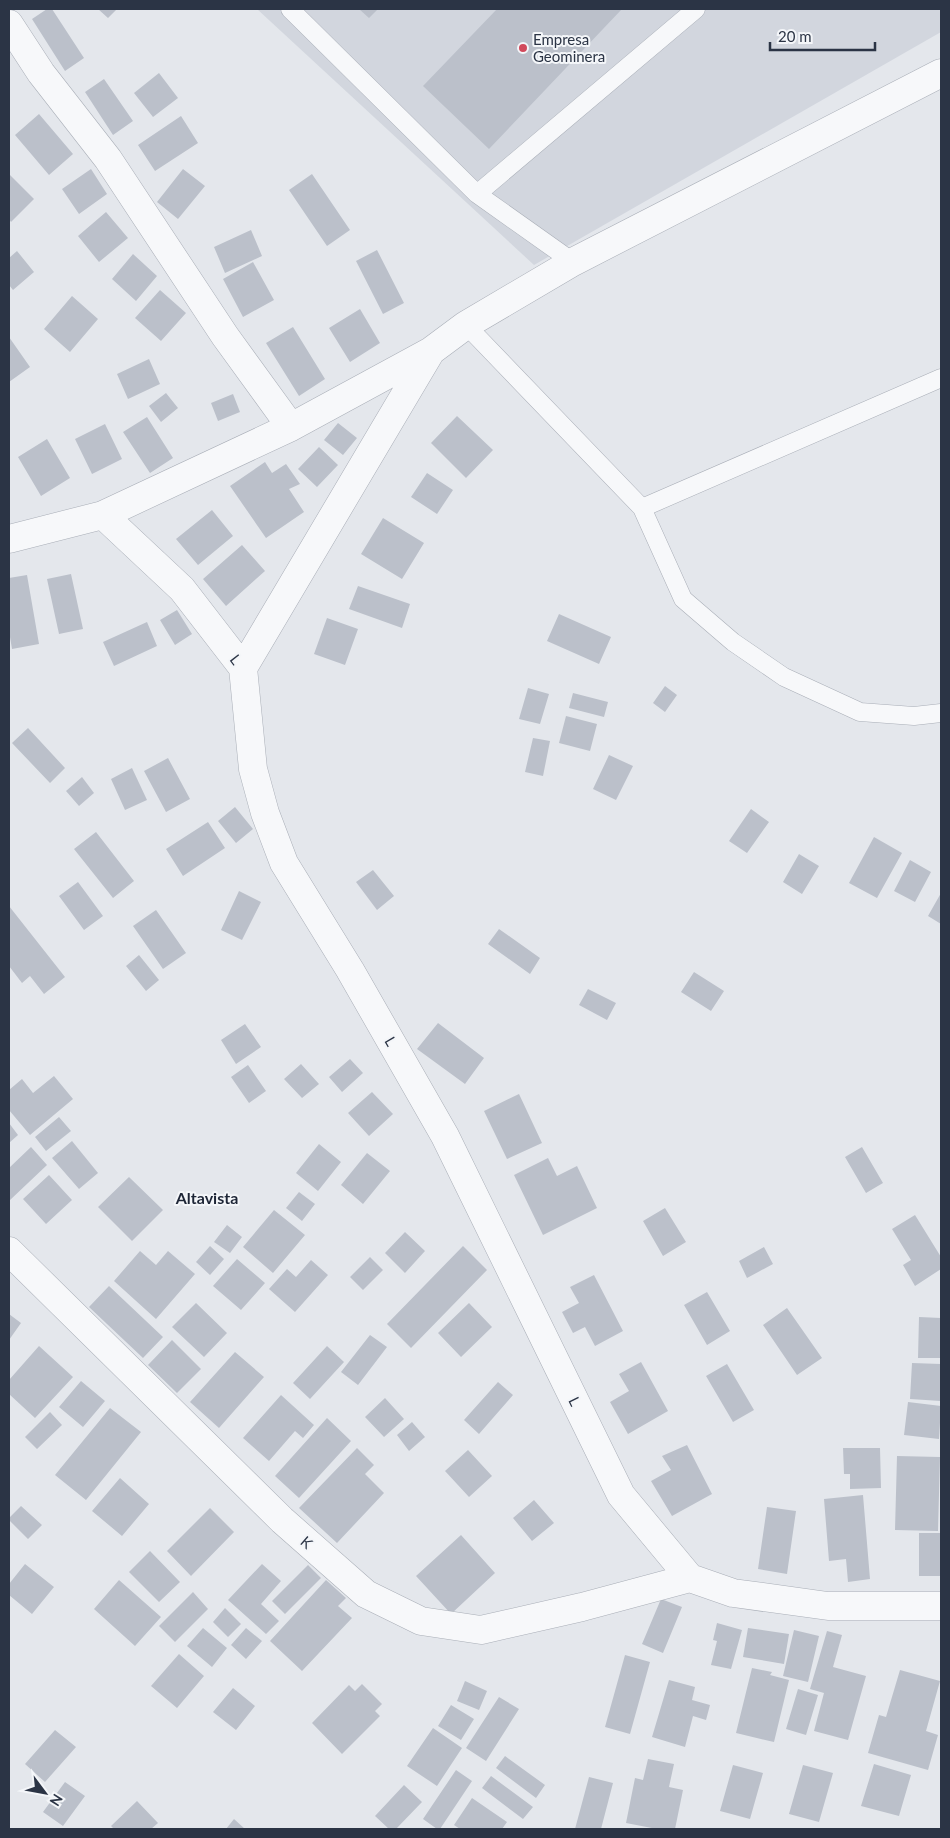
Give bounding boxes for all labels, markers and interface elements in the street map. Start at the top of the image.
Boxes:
scale bar [770,20,875,52]
text: 20 m [778,27,812,45]
place label: Empresa Geominera [533,30,605,65]
marker: Empresa Geominera [517,42,529,54]
street label: L [227,650,246,668]
street label: L [381,1033,401,1049]
district label: Altavista [175,1188,238,1207]
street label: L [565,1394,585,1409]
street label: K [297,1532,317,1552]
north arrow [20,1768,70,1818]
text: N [46,1791,67,1809]

